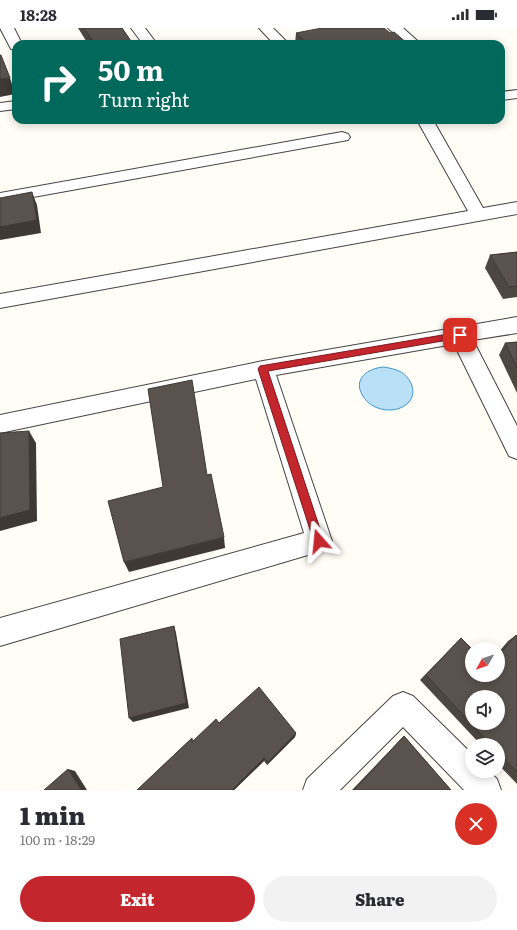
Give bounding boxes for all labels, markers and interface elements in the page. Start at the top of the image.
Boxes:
text: 18:28 [20,3,57,26]
text: 50 m [98,48,164,90]
icon: right [32,56,84,108]
text: Turn right [98,86,189,113]
pin [443,318,477,352]
icon: arrive [449,324,471,346]
position arrow [298,520,340,562]
north arrow [465,642,505,682]
map controls [465,642,505,778]
button: sound [465,690,505,730]
button: layers [465,738,505,778]
text: 1 min [20,797,85,832]
button: close [455,803,497,845]
text: 100 m · 18:29 [20,830,95,849]
button: Exit [20,876,255,922]
button: Share [263,876,497,922]

